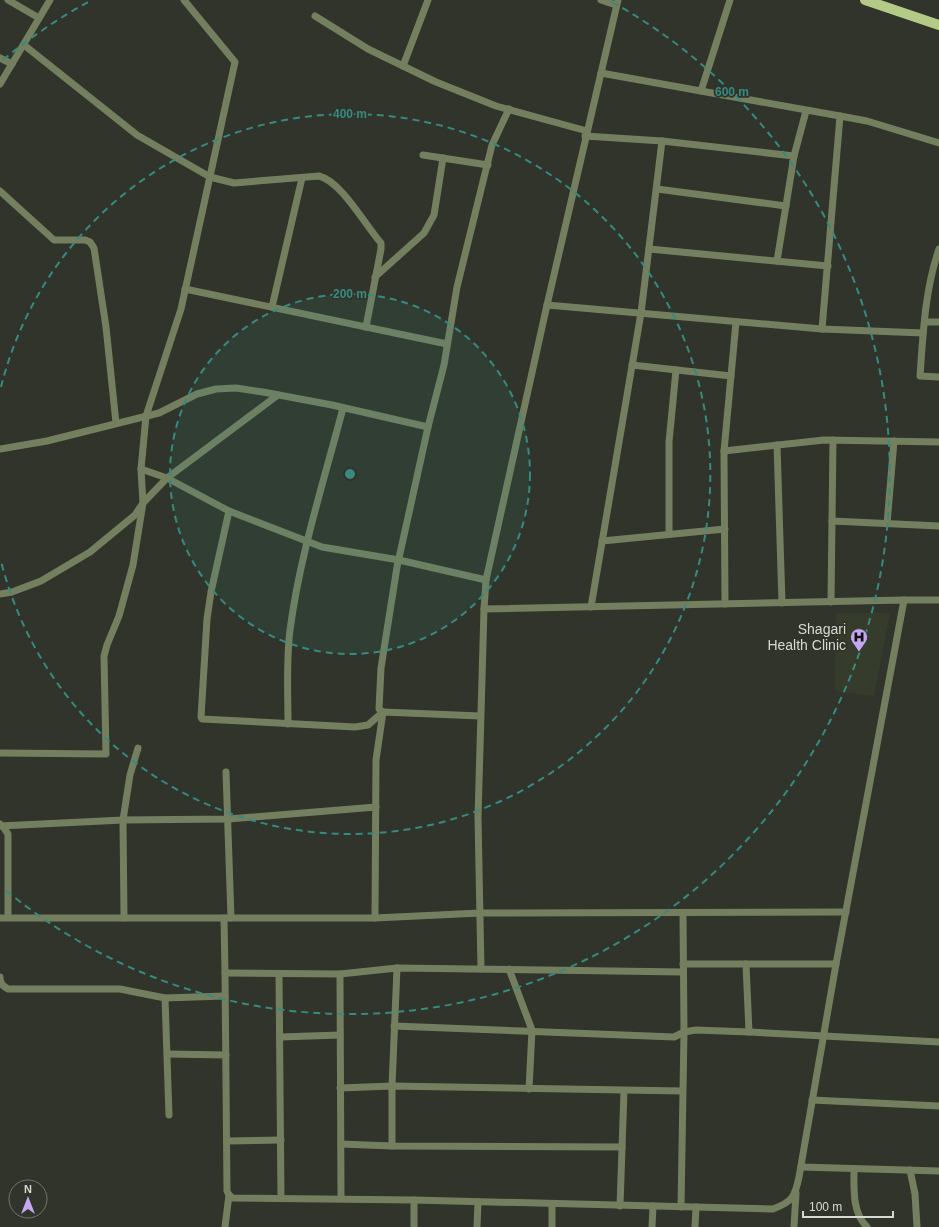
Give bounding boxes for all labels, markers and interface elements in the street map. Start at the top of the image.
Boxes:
text: 600 m [715,85,749,99]
text: 400 m [333,107,367,121]
text: 200 m [333,287,367,301]
centre of rings [343,467,357,481]
place label: Shagari Health Clinic [767,621,846,653]
hospital icon: Shagari Health Clinic [849,627,869,652]
north arrow [8,1179,48,1219]
text: N [24,1183,32,1195]
scale bar [803,1193,893,1219]
text: 100 m [809,1200,842,1214]

